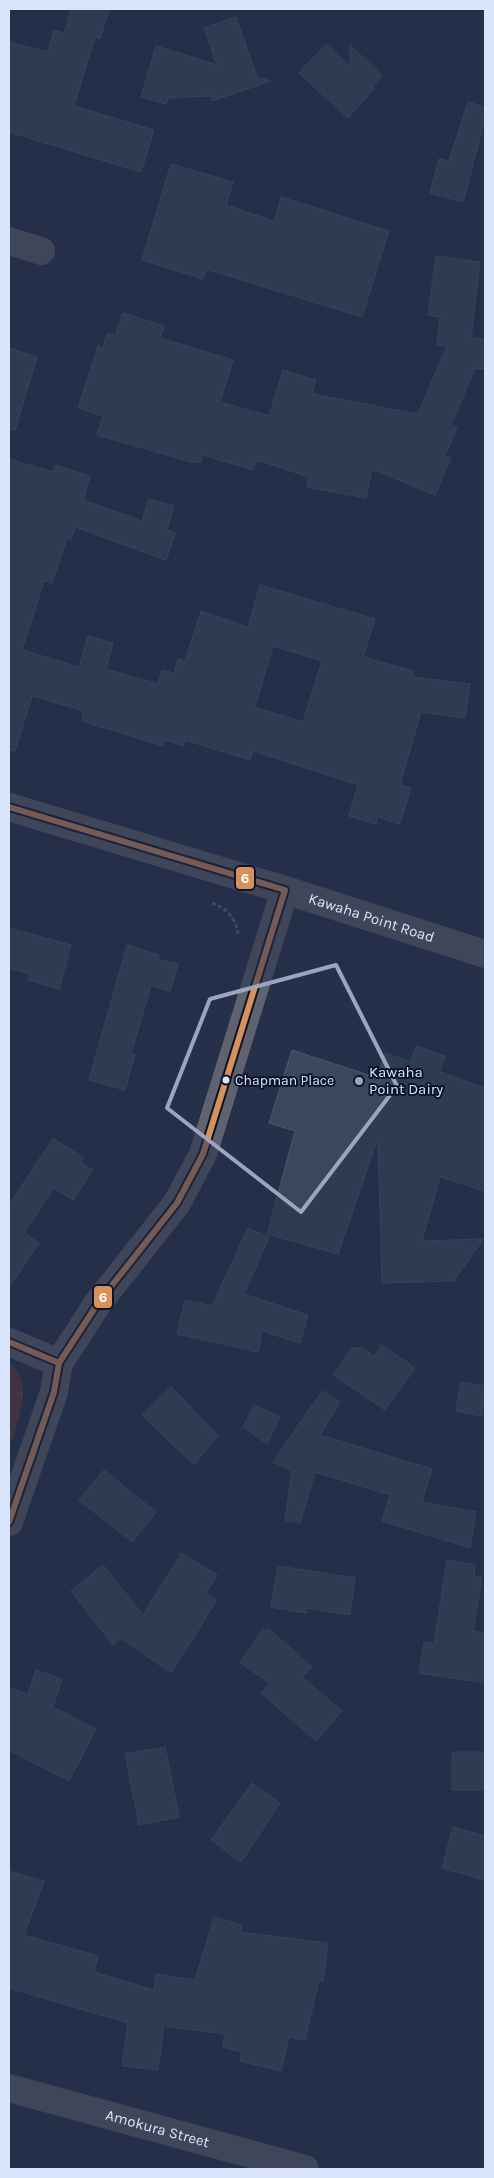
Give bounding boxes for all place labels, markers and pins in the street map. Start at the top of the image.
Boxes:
place label: Kawaha Point Dairy [369,1063,443,1098]
place label: Chapman Place [235,1072,334,1089]
marker: Chapman Place [221,1075,231,1085]
marker: Kawaha Point Dairy [353,1075,365,1087]

